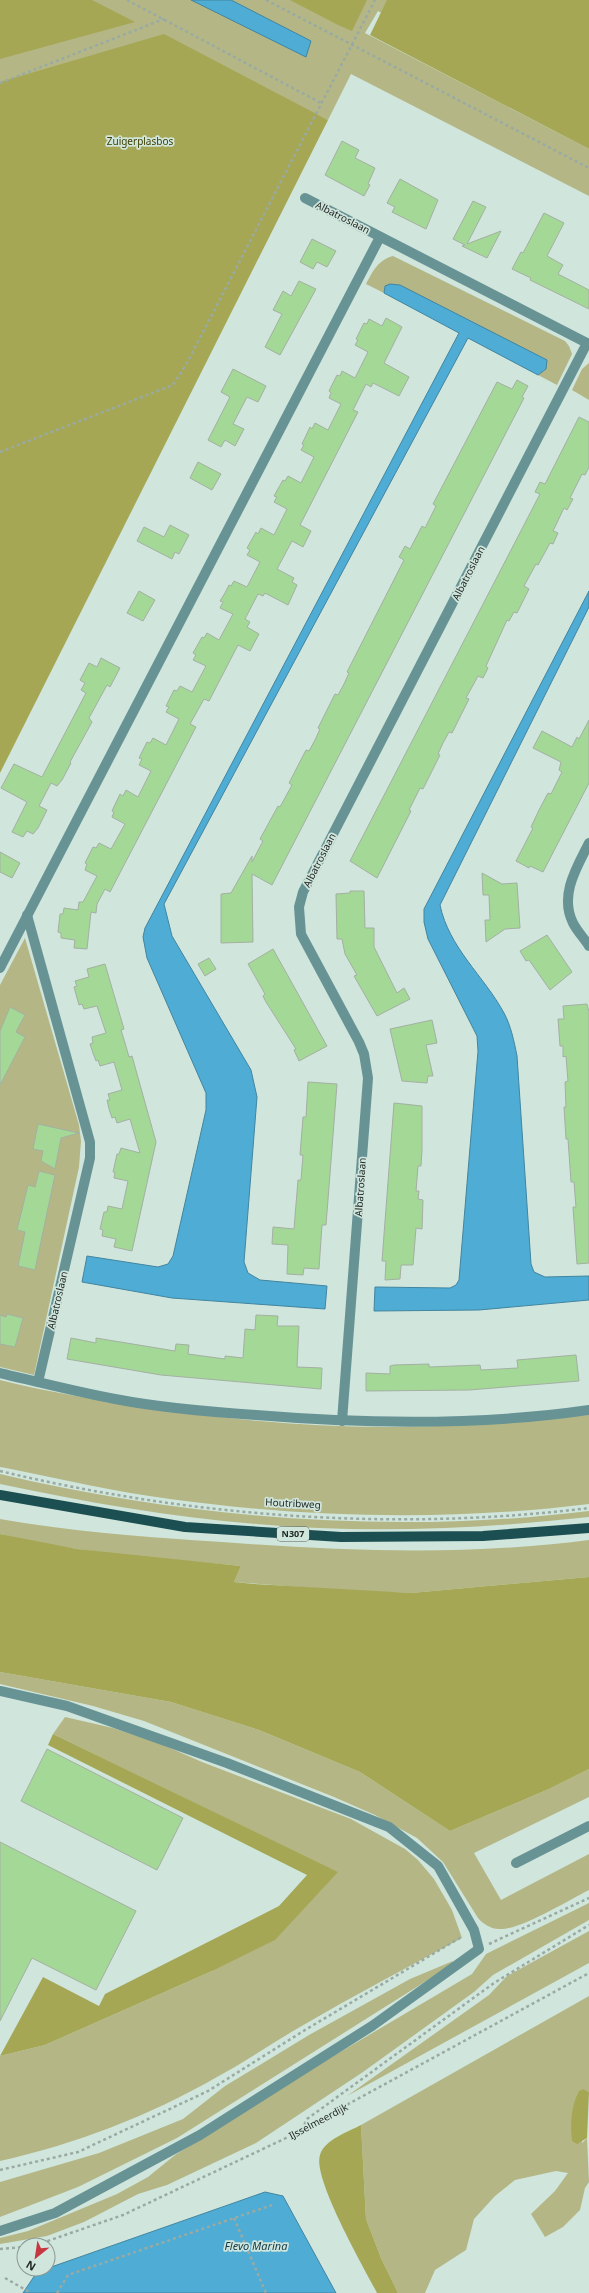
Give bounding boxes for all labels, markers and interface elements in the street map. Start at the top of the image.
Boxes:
park label: Zuigerplasbos [107,134,173,148]
street label: Albatroslaan [313,197,373,237]
street label: Albatroslaan [448,543,488,603]
street label: Albatroslaan [299,830,339,890]
street label: Albatroslaan [351,1157,369,1217]
street label: Albatroslaan [44,1270,70,1330]
street label: Houtribweg [265,1495,321,1511]
road number: N307 [277,1527,309,1541]
street label: IJsselmeerdijk [286,2099,351,2142]
north arrow [16,2237,56,2277]
water label: Flevo Marina [225,2238,288,2253]
text: N [23,2257,38,2275]

